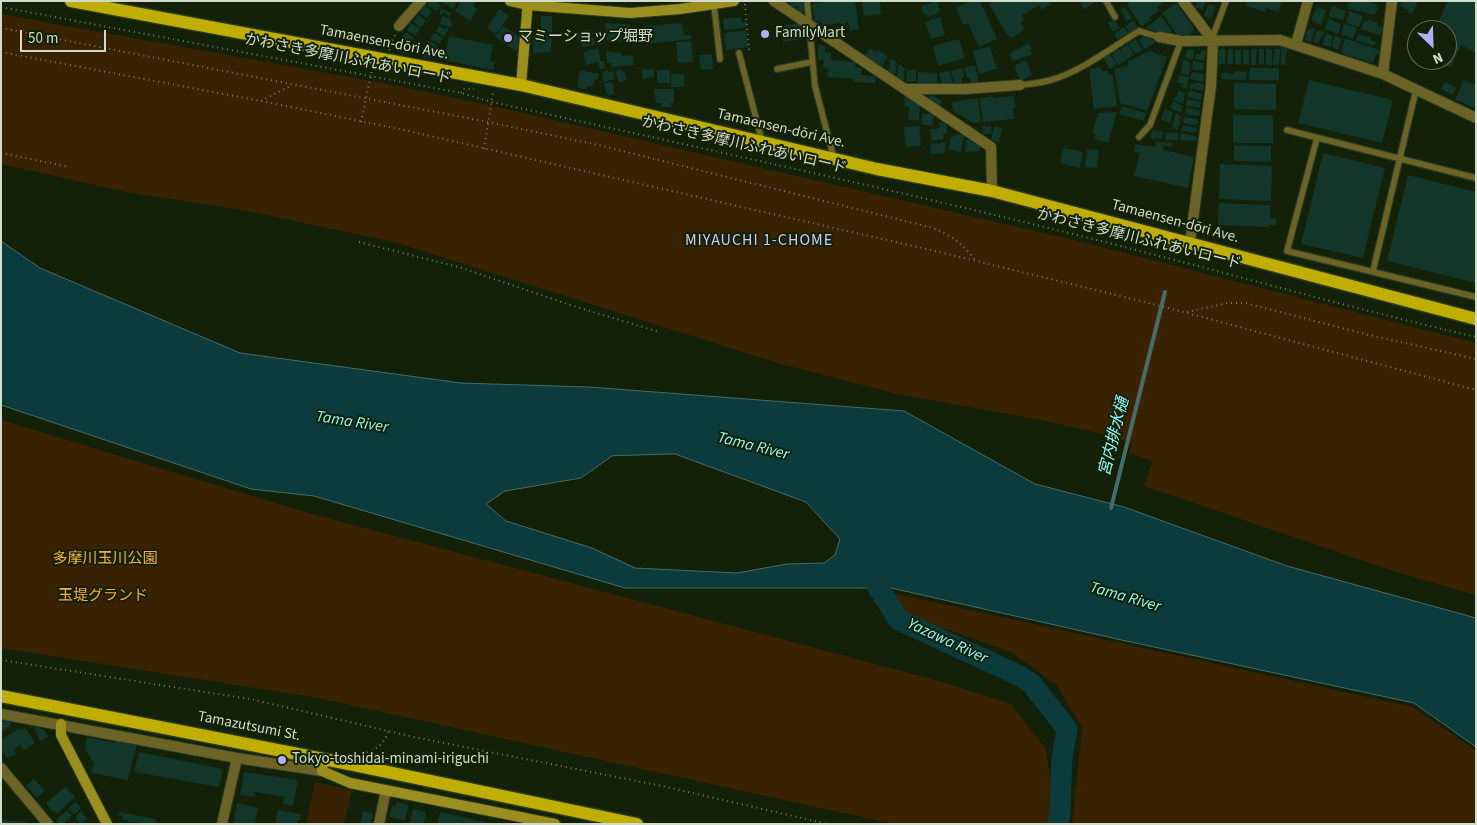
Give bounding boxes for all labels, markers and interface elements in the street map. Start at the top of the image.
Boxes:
scale bar [22,20,109,52]
north arrow [1407,20,1457,70]
street label: Tamaensen-dōri Ave. [318,22,450,64]
place label: FamilyMart [775,25,845,43]
text: 50 m [28,28,58,49]
marker: FamilyMart [759,28,771,40]
place label: マミーショップ堀野 [518,29,653,47]
street label: かわさき多摩川ふれあいロード [243,31,453,89]
marker: マミーショップ堀野 [502,32,514,44]
text: N [1429,47,1446,69]
street label: Tamaensen-dōri Ave. [715,105,847,153]
street label: かわさき多摩川ふれあいロード [640,114,848,178]
street label: Tamaensen-dōri Ave. [1109,196,1241,248]
street label: かわさき多摩川ふれあいロード [1035,206,1243,274]
district label: MIYAUCHI 1-CHOME [683,231,835,251]
water label: 宮内排水樋 [1096,396,1134,478]
water label: Tama River [314,408,390,438]
water label: Tama River [715,429,791,465]
park label: 多摩川玉川公園 [53,551,157,569]
water label: Tama River [1087,579,1163,617]
park label: 玉堤グランド [58,588,148,606]
water label: Yazawa River [904,615,990,669]
street label: Tamazutsumi St. [196,708,302,746]
place label: Tokyo-toshidai-minami-iriguchi [292,751,489,769]
marker: Tokyo-toshidai-minami-iriguchi [276,754,288,766]

